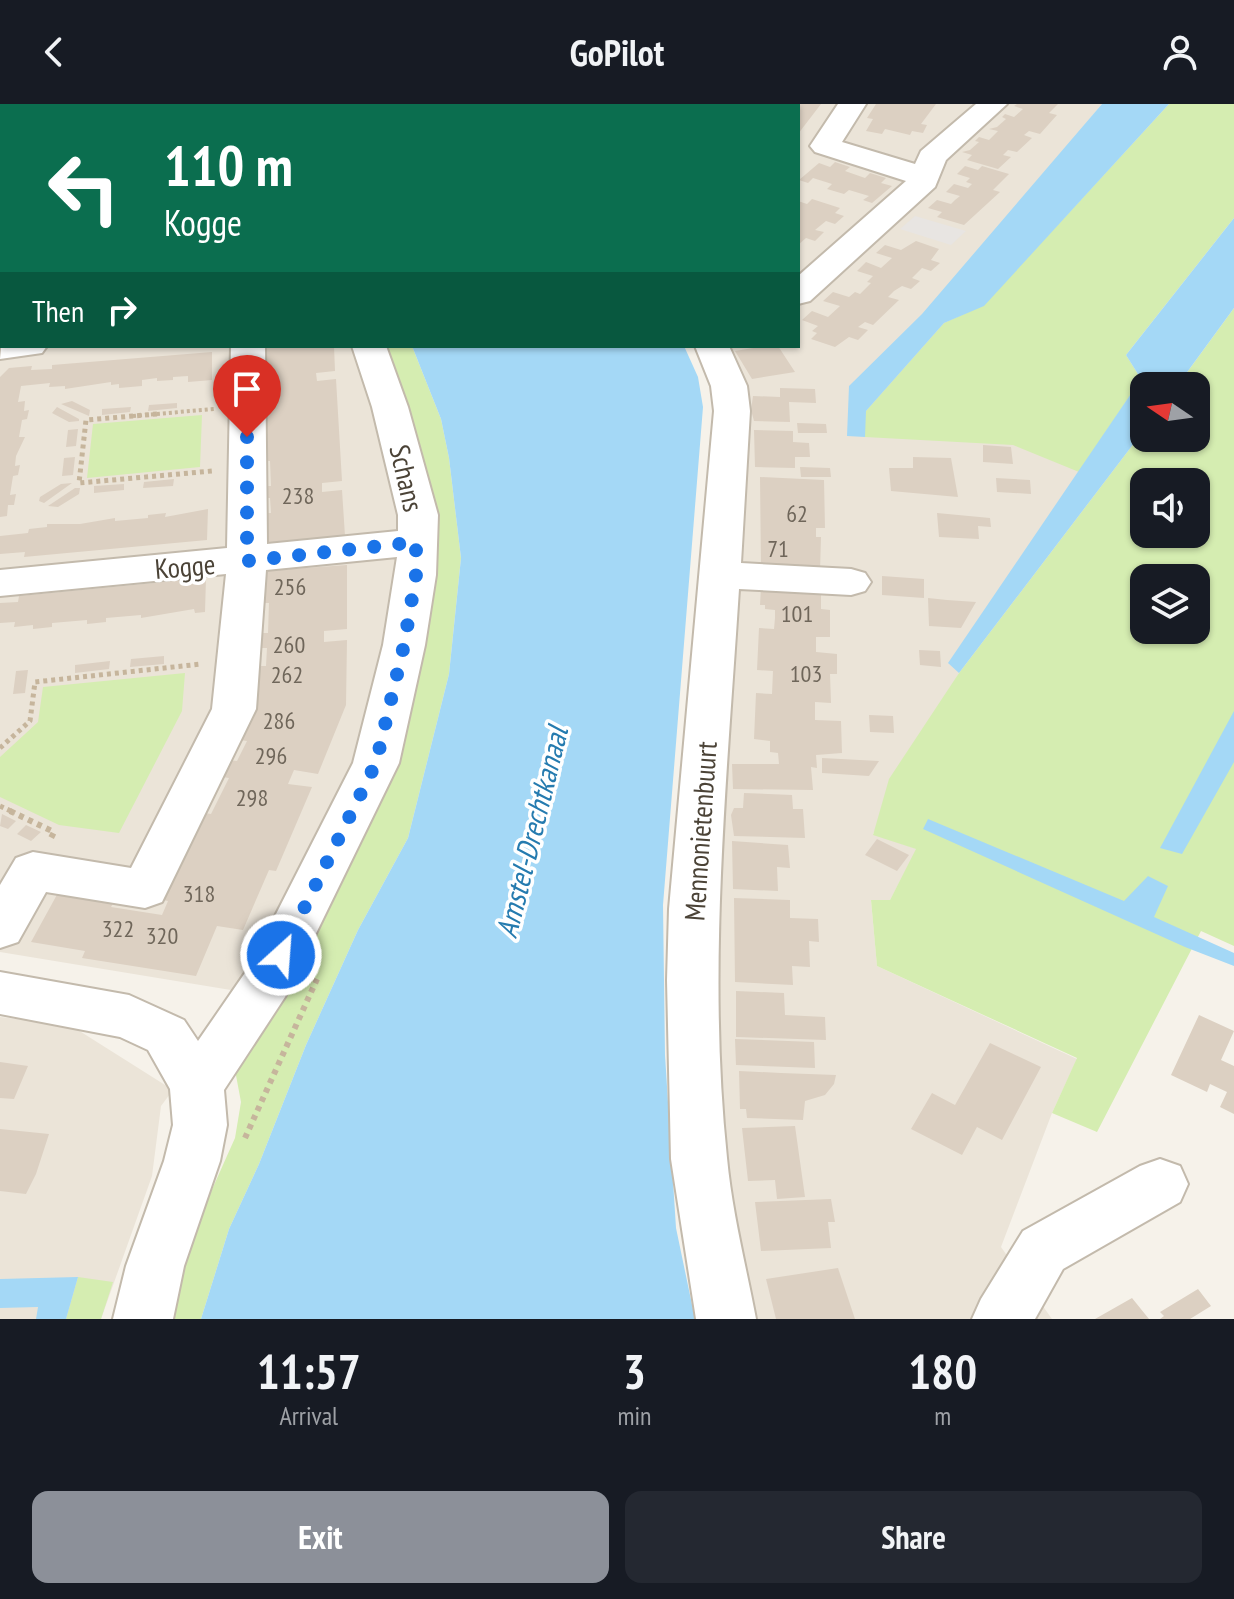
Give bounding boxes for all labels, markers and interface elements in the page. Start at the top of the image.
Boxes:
text: GoPilot [570,29,664,76]
icon: back [32,30,76,74]
icon: person [1158,30,1202,74]
text: 110 m [164,129,293,201]
icon: left [32,136,136,240]
text: Kogge [164,199,242,246]
icon: right [100,288,144,332]
text: Then [32,291,84,330]
pin [213,355,281,437]
icon: arrive [225,367,269,411]
north arrow [1130,372,1210,452]
map controls [1130,372,1210,644]
street label: Schans [381,441,433,515]
button: sound [1130,468,1210,548]
house number: 238 [282,480,314,511]
house number: 62 [786,498,808,529]
house number: 71 [767,533,789,564]
street label: Kogge [153,545,217,587]
button: layers [1130,564,1210,644]
house number: 256 [274,571,306,602]
house number: 101 [781,598,813,629]
house number: 260 [273,629,305,660]
house number: 103 [790,658,822,689]
house number: 262 [271,659,303,690]
house number: 286 [263,705,295,736]
water label: Amstel-Drechtkanaal [486,720,577,942]
house number: 296 [255,740,287,771]
street label: Mennonietenbuurt [675,740,725,922]
house number: 298 [236,782,268,813]
house number: 318 [183,878,215,909]
house number: 322 [102,913,134,944]
position arrow [239,913,323,997]
house number: 320 [146,920,178,951]
text: 11:57 [257,1340,361,1402]
text: 3 [623,1340,646,1402]
text: 180 [908,1340,977,1402]
text: Arrival [279,1399,338,1432]
text: min [617,1399,651,1432]
text: m [934,1399,951,1432]
button: Exit [32,1491,609,1583]
button: Share [625,1491,1202,1583]

